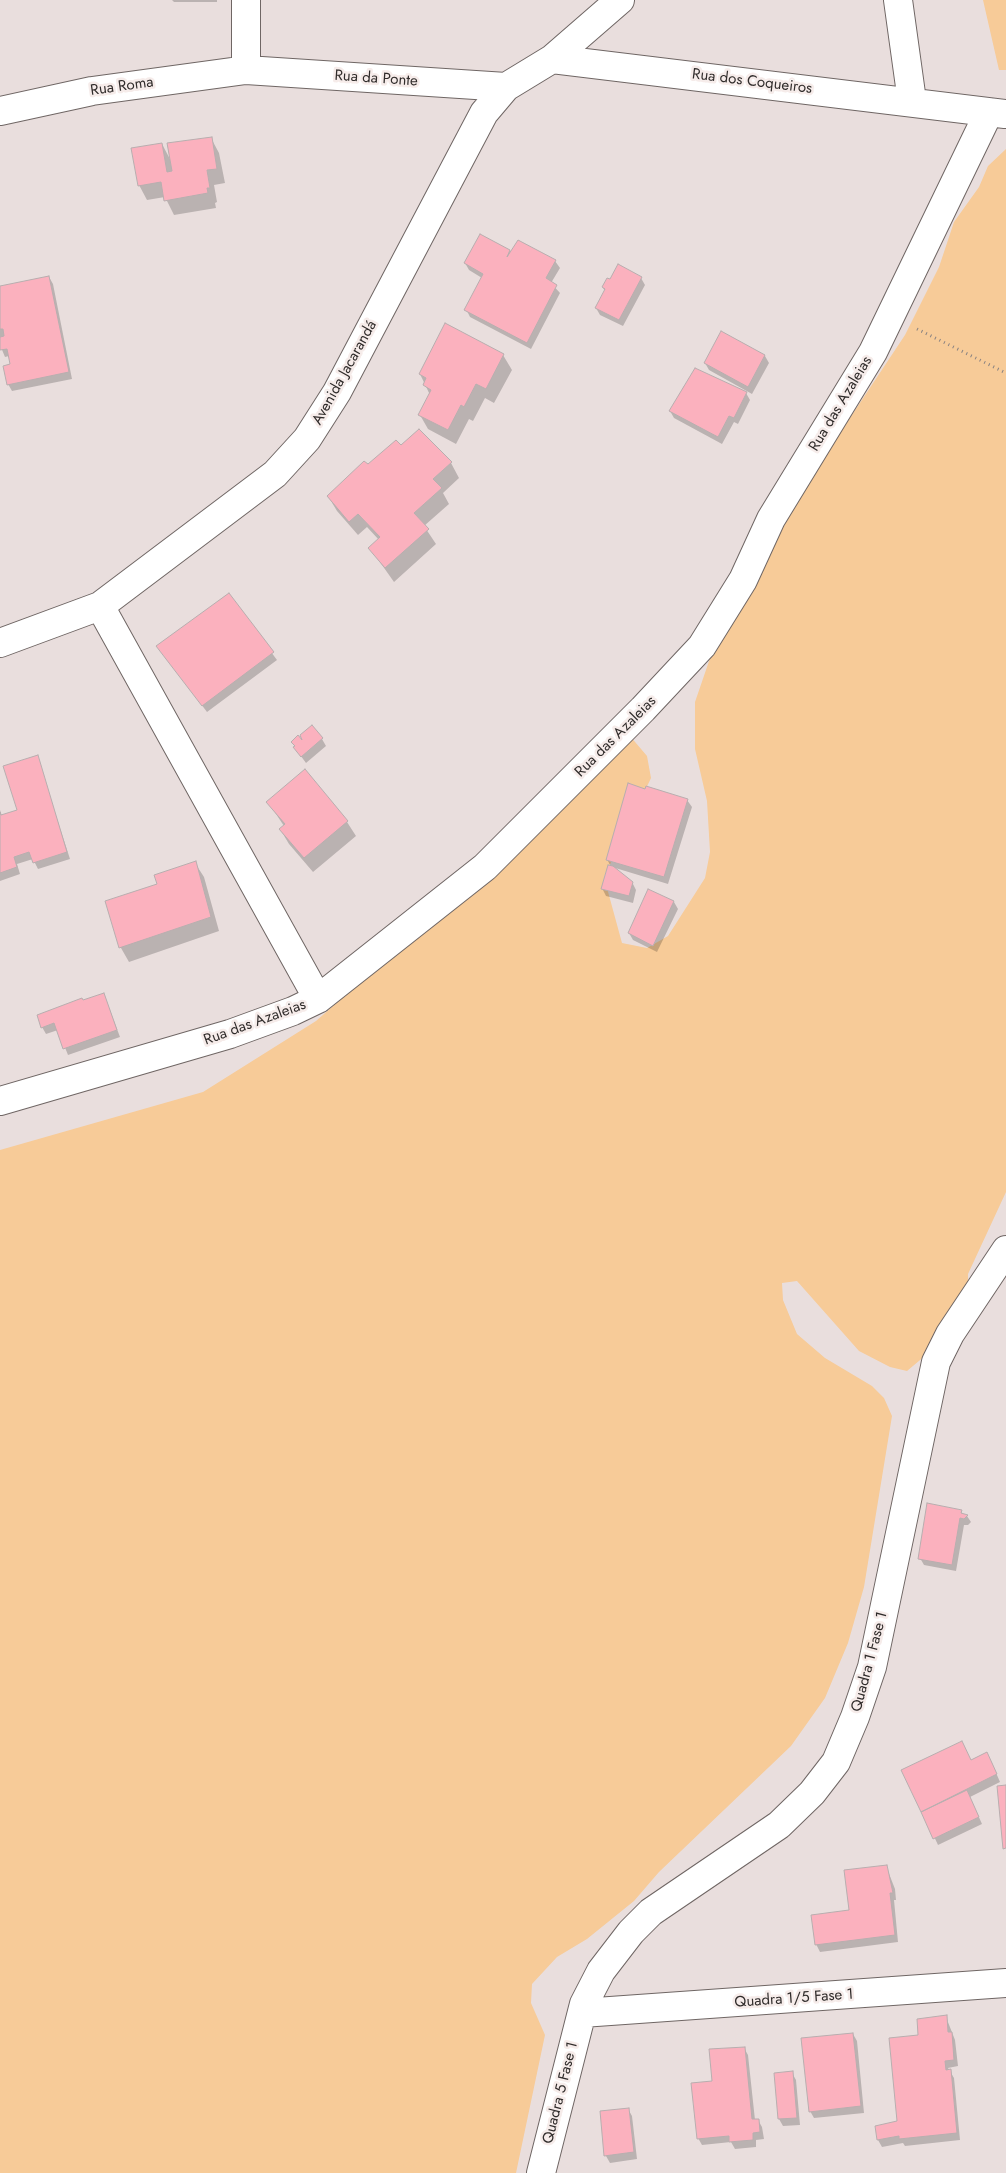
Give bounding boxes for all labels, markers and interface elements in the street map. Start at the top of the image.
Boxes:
street label: Rua dos Coqueiros [691,66,813,98]
street label: Rua da Ponte [334,67,418,91]
street label: Rua Roma [89,74,155,100]
street label: Avenida Jacarandá [309,318,381,428]
street label: Rua das Azaleias [806,353,876,455]
street label: Rua das Azaleias [572,693,660,781]
street label: Rua das Azaleias [201,996,309,1050]
street label: Quadra 1 Fase 1 [848,1610,892,1714]
street label: Quadra 1/5 Fase 1 [734,1986,854,2012]
street label: Quadra 5 Fase 1 [540,2040,582,2146]

